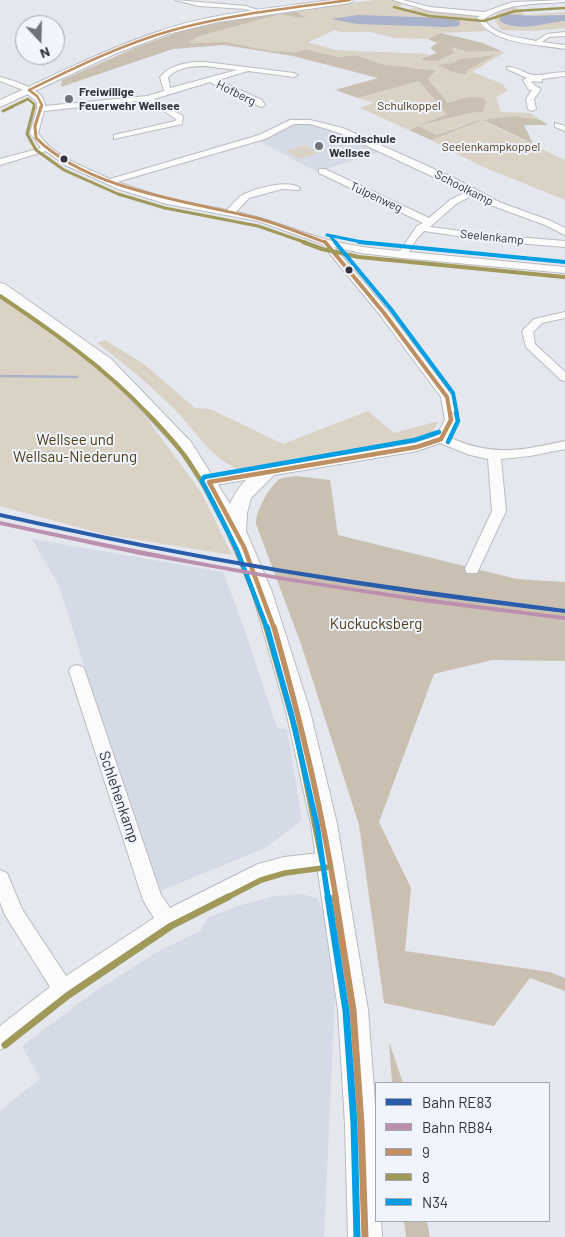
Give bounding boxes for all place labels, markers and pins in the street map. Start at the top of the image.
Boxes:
place label: Freiwillige Feuerwehr Wellsee [79,85,180,113]
marker: Freiwillige Feuerwehr Wellsee [63,93,75,105]
place label: Grundschule Wellsee [329,132,396,160]
marker: Grundschule Wellsee [313,140,325,152]
unlabelled marker [59,154,69,164]
unlabelled marker [344,265,354,275]

